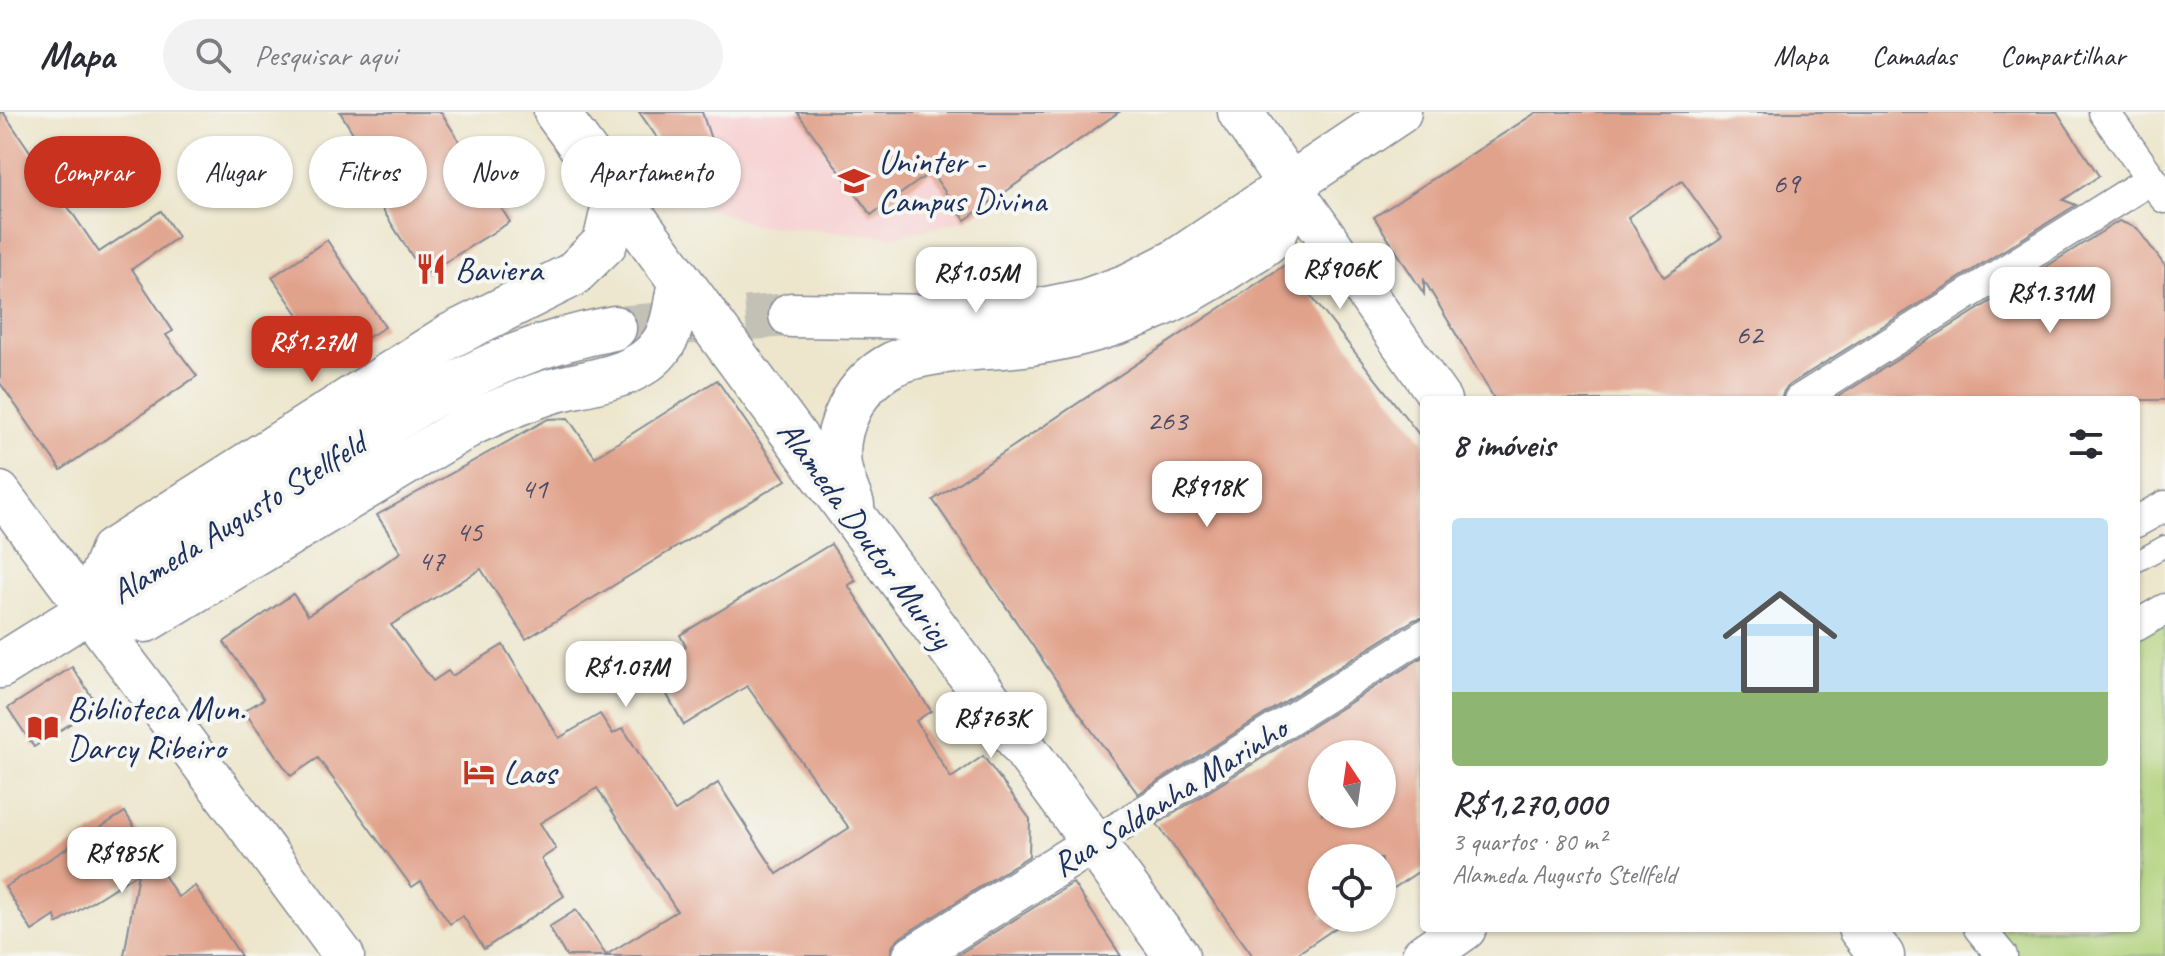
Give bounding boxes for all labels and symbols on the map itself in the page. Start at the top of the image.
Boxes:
place label: Uninter - Campus Divina [878,140,1048,222]
school or university icon: Uninter - Campus Divina [837,164,871,198]
house number: 69 [1773,164,1802,202]
pin: R$906K [1275,243,1405,311]
pin: R$1.05M [902,247,1050,315]
place label: Baviera [455,248,545,291]
restaurant icon: Baviera [414,252,448,286]
pin: R$1.31M [1976,267,2124,335]
house number: 62 [1736,315,1765,353]
pin: R$1.27M [238,316,386,384]
house number: 263 [1147,401,1190,439]
street label: Alameda Doutor Muricy [768,411,964,659]
street label: Alameda Augusto Stellfeld [103,419,378,613]
pin: R$918K [1142,461,1272,529]
house number: 41 [521,469,549,507]
house number: 45 [456,512,484,550]
house number: 47 [418,541,446,579]
pin: R$1.07M [552,641,700,709]
place label: Biblioteca Mun. Darcy Ribeiro [67,687,246,769]
pin: R$763K [926,692,1056,760]
street label: Rua Saldanha Marinho [1044,705,1298,886]
library icon: Biblioteca Mun. Darcy Ribeiro [26,711,60,745]
north arrow [1308,740,1396,828]
place label: Laos [503,751,559,794]
hotel icon: Laos [462,755,496,789]
pin: R$985K [57,827,187,895]

